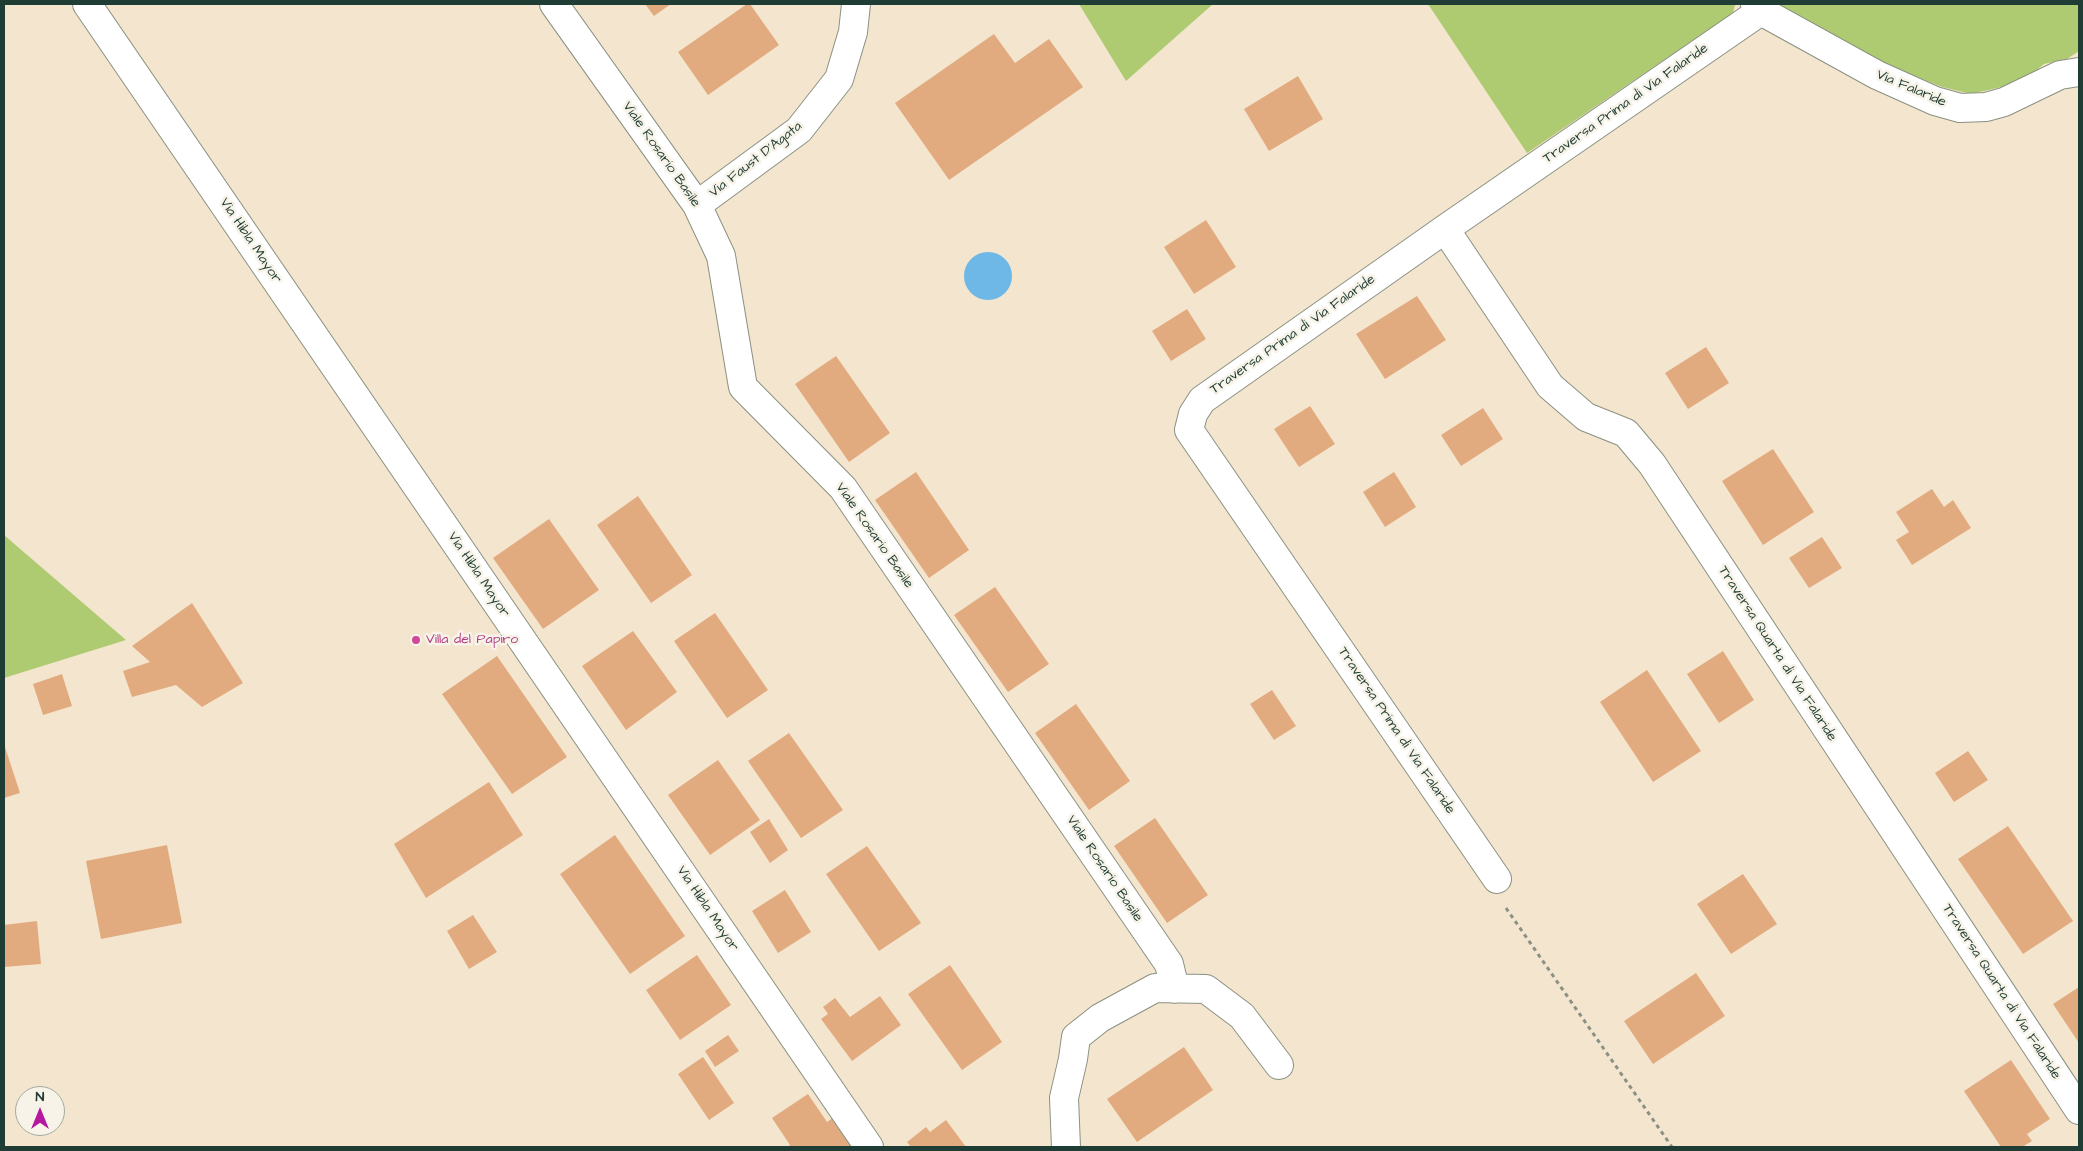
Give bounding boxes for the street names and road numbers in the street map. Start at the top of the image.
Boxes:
street label: Traversa Prima di Via Falaride [1540,40,1712,168]
street label: Via Falaride [1873,67,1949,111]
street label: Viale Rosario Basile [618,99,704,211]
street label: Via Faust D'Agata [706,119,806,201]
street label: Via Hibla Mayor [215,195,285,287]
street label: Traversa Prima di Via Falaride [1207,271,1379,399]
street label: Viale Rosario Basile [831,480,917,592]
street label: Via Hibla Mayor [443,529,513,621]
street label: Traversa Quarta di Via Falaride [1714,563,1840,745]
street label: Traversa Prima di Via Falaride [1334,644,1458,818]
street label: Viale Rosario Basile [1062,813,1146,925]
street label: Via Hibla Mayor [672,863,742,955]
street label: Traversa Quarta di Via Falaride [1938,901,2064,1083]

